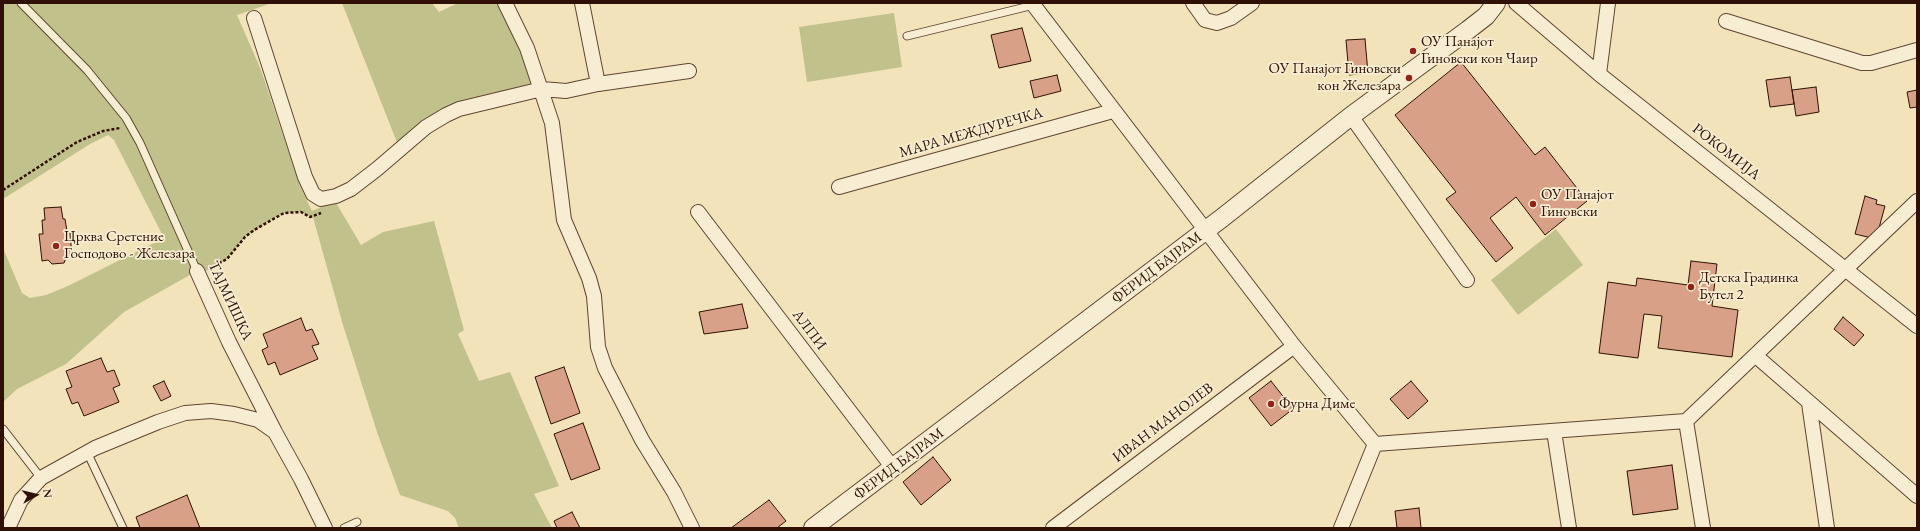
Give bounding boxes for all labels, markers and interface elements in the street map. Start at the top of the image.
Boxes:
place label: ОУ Панајот Гиновски кон Чаир [1421,33,1538,68]
marker: ОУ Панајот Гиновски кон Чаир [1408,46,1418,56]
place label: ОУ Панајот Гиновски кон Железара [1269,60,1401,95]
marker: ОУ Панајот Гиновски кон Железара [1404,73,1414,83]
street label: МАРА МЕЖДУРЕЧКА [897,104,1045,162]
street label: РОКОМИЈА [1688,120,1764,184]
place label: ОУ Панајот Гиновски [1541,186,1614,221]
marker: ОУ Панајот Гиновски [1528,199,1538,209]
place label: Црква Сретение Господово - Железара [64,228,195,263]
street label: ФЕРИД БАЈРАМ [1108,228,1206,308]
marker: Црква Сретение Господово - Железара [51,241,61,251]
street label: ТАЈМИШКА [204,258,256,344]
place label: Детска Градинка Бутел 2 [1699,269,1799,304]
marker: Детска Градинка Бутел 2 [1686,282,1696,292]
street label: АЛПИ [788,306,830,354]
street label: ИВАН МАНОЛЕВ [1109,379,1217,467]
place label: Фурна Диме [1279,395,1355,413]
marker: Фурна Диме [1266,399,1276,409]
street label: ФЕРИД БАЈРАМ [850,424,948,504]
north arrow [16,475,56,515]
text: N [40,488,55,499]

